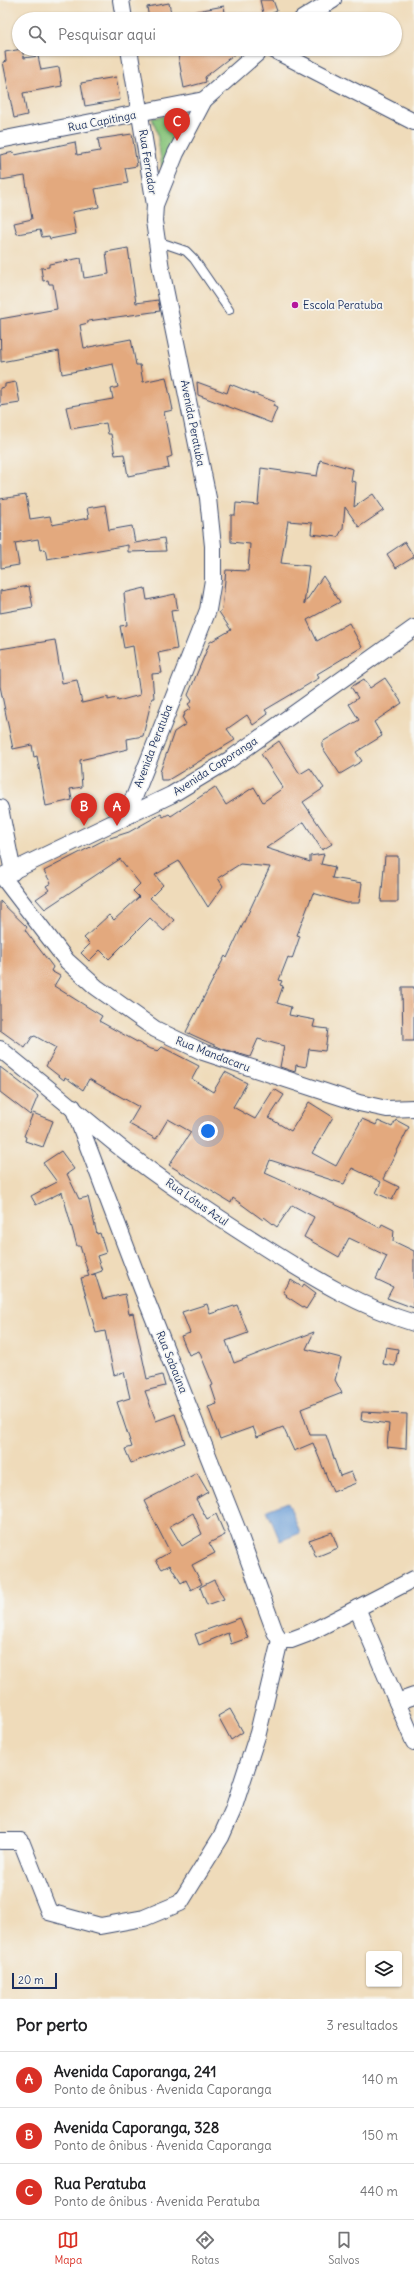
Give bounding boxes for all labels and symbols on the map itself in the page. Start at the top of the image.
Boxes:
street label: Rua Capitinga [67,108,137,134]
pin: C [164,108,190,141]
street label: Rua Ferrador [136,128,160,196]
place label: Escola Peratuba [303,298,383,312]
marker: Escola Peratuba [290,300,300,310]
street label: Avenida Peratuba [178,379,208,467]
street label: Avenida Peratuba [131,703,175,789]
street label: Avenida Caporanga [170,734,260,798]
pin: B [71,793,97,826]
pin: A [104,793,130,826]
street label: Rua Mandacaru [174,1033,253,1075]
your location [198,1121,218,1141]
street label: Rua Lótus Azul [163,1175,231,1229]
street label: Rua Sabaúna [153,1329,191,1395]
scale bar [12,1971,57,1990]

